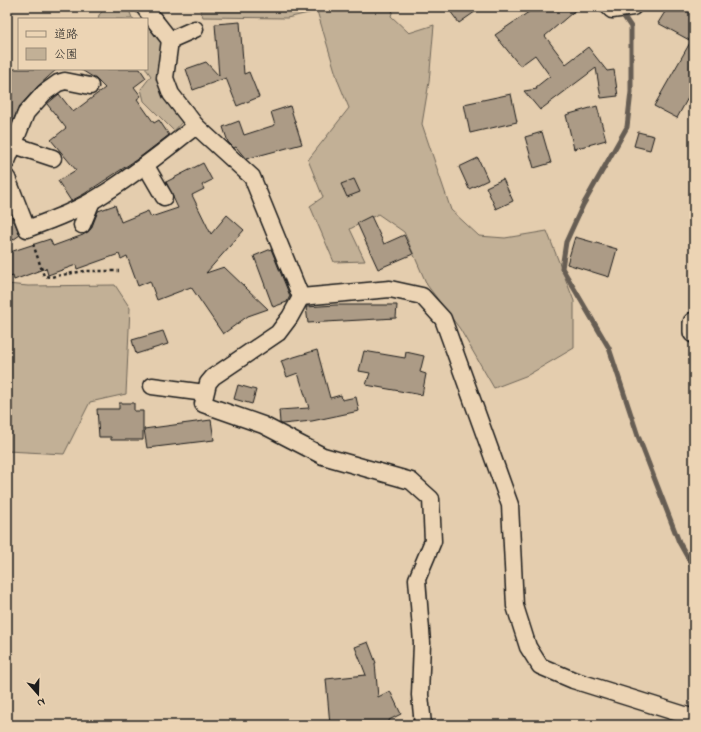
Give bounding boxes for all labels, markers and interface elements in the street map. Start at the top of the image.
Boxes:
legend [18,18,148,70]
text: 道路 [54,26,78,44]
text: 公園 [54,46,78,64]
north arrow [18,674,58,714]
text: N [35,694,47,711]

